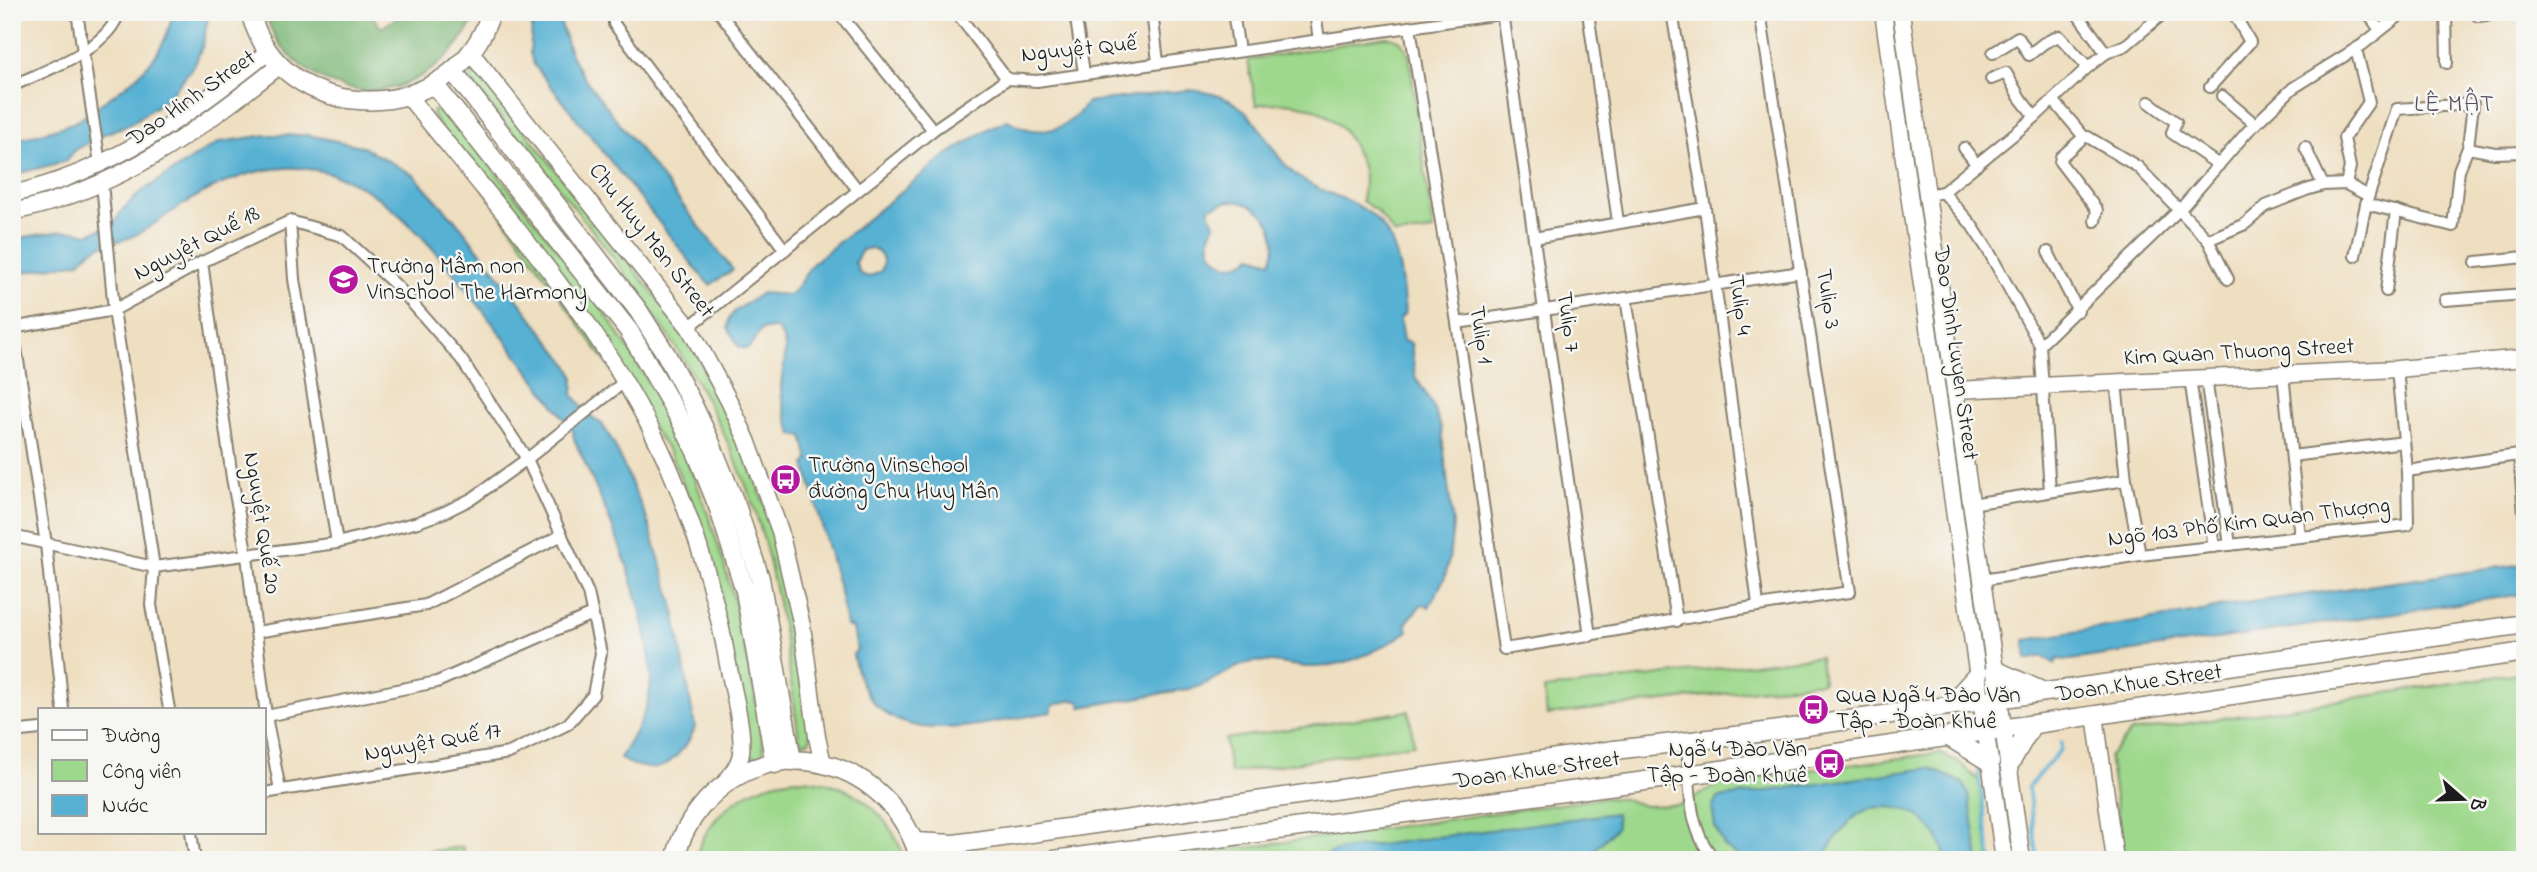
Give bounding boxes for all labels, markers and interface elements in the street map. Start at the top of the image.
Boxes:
street label: Nguyệt Quế [1020,27,1140,74]
street label: Dao Hinh Street [120,42,263,156]
district label: LỆ MẬT [2414,87,2496,123]
street label: Chu Huy Man Street [578,156,722,327]
street label: Nguyệt Quế 18 [128,198,267,292]
street label: Dao Dinh Luyen Street [1922,243,1986,463]
place label: Trường Mầm non Vinschool The Harmony [366,251,587,312]
school or university icon: Trường Mầm non Vinschool The Harmony [327,263,361,297]
street label: Tulip 3 [1806,266,1848,332]
street label: Tulip 4 [1718,273,1760,338]
street label: Tulip 7 [1546,290,1588,355]
street label: Tulip 1 [1459,304,1501,366]
street label: Kim Quan Thuong Street [2123,330,2355,377]
street label: Nguyệt Quế 20 [232,450,288,597]
place label: Trường Vinschool đường Chu Huy Mân [808,450,999,511]
bus stop icon: Trường Vinschool đường Chu Huy Mân [768,462,802,496]
street label: Ngõ 103 Phố Kim Quan Thượng [2106,489,2392,558]
street label: Doan Khue Street [2053,656,2225,712]
place label: Qua Ngã 4 Đào Văn Tập - Đoàn Khuê [1836,680,2021,739]
bus stop icon: Qua Ngã 4 Đào Văn Tập - Đoàn Khuê [1796,692,1830,726]
legend [38,708,266,834]
street label: Nguyệt Quế 17 [362,715,505,773]
text: Đường [101,722,160,754]
place label: Ngã 4 Đào Văn Tập - Đoàn Khuê [1647,734,1808,793]
street label: Doan Khue Street [1451,743,1623,799]
bus stop icon: Ngã 4 Đào Văn Tập - Đoàn Khuê [1813,746,1847,780]
text: Công viên [102,758,181,790]
north arrow [2428,764,2498,834]
text: Nước [102,792,149,822]
text: B [2462,792,2492,815]

